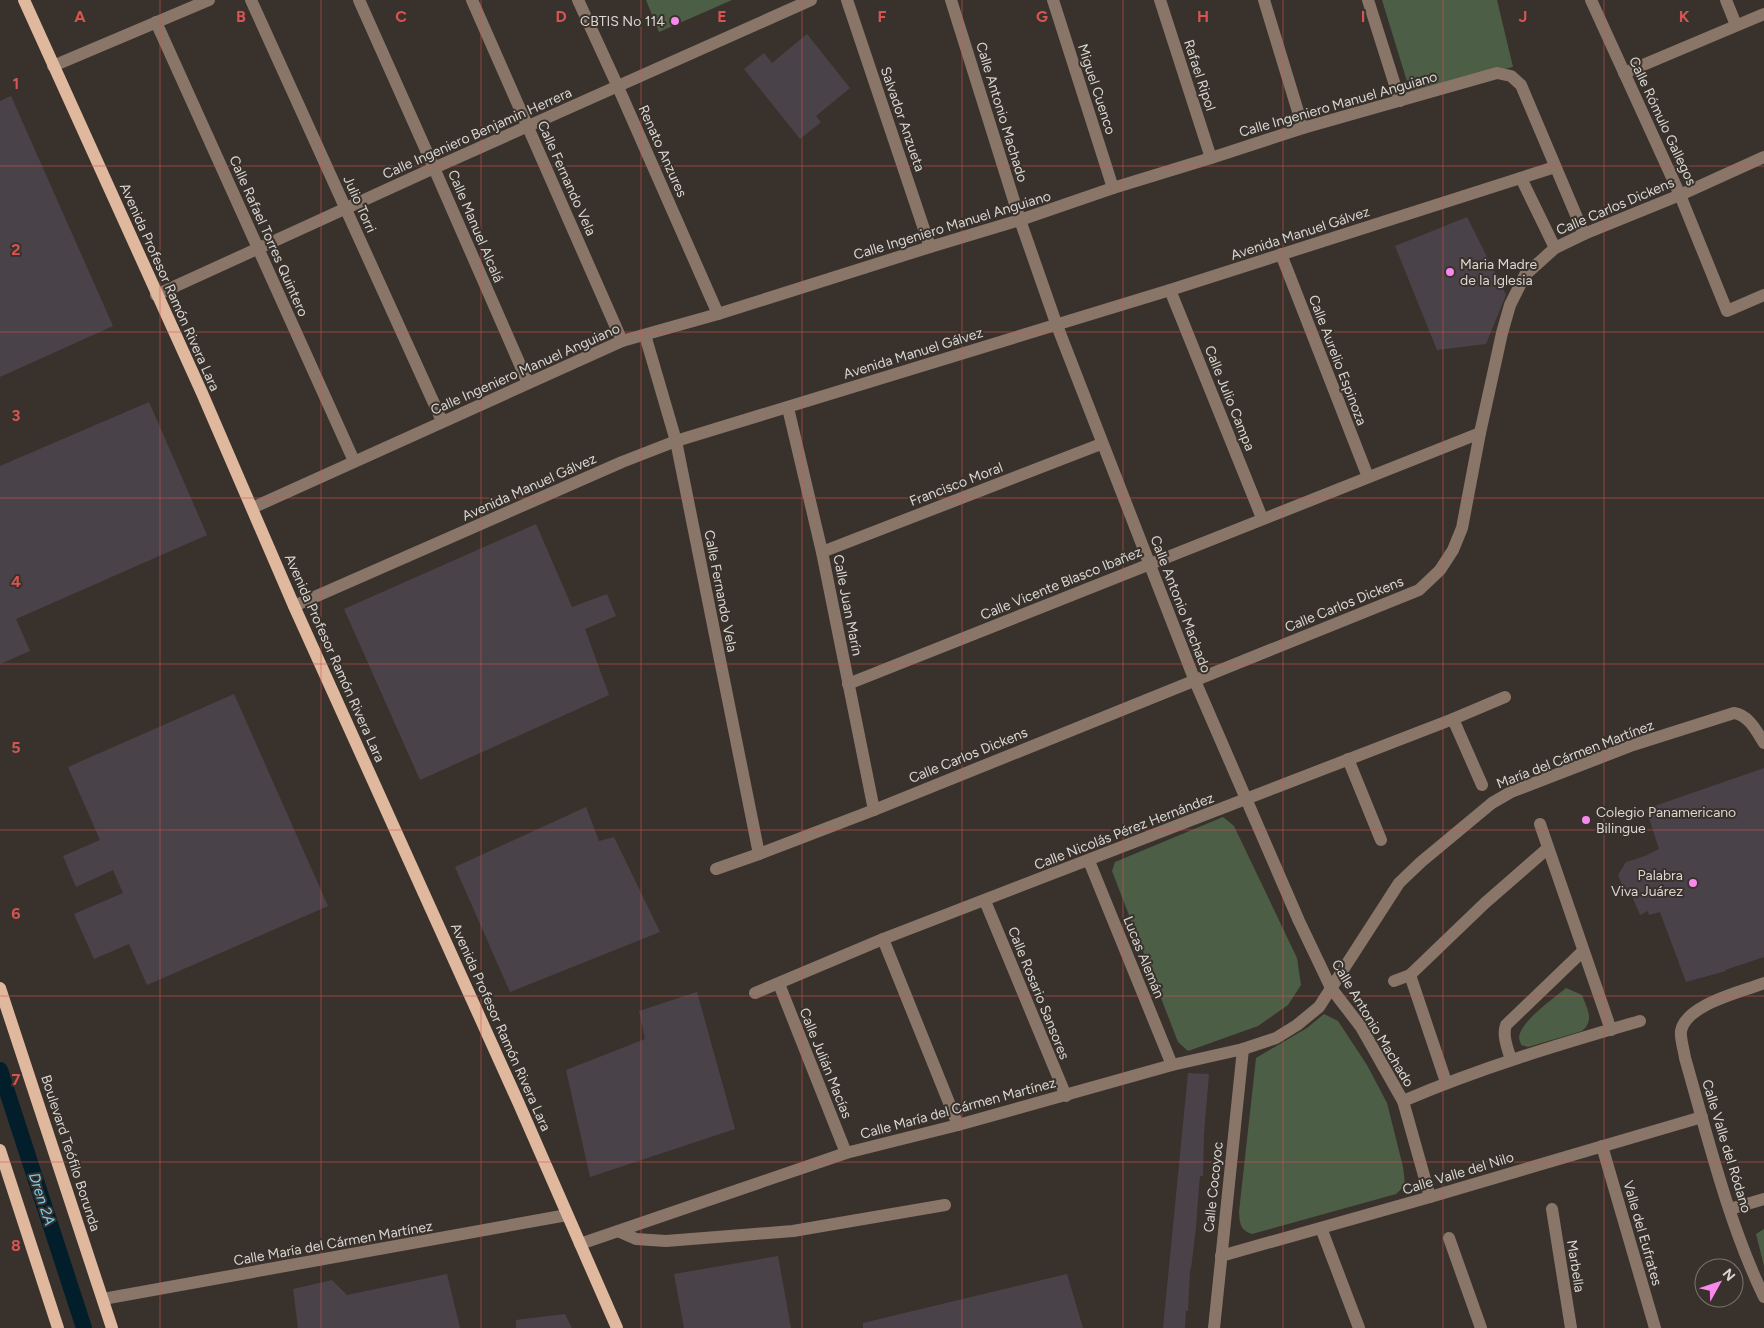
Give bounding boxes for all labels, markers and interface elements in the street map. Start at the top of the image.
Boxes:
text: A [74,7,86,26]
text: B [236,7,246,26]
text: C [395,7,407,26]
text: D [555,7,567,26]
text: E [717,7,727,26]
text: F [878,7,887,26]
text: G [1036,7,1048,26]
text: H [1197,7,1209,26]
text: I [1361,7,1365,26]
text: J [1519,7,1527,26]
text: K [1679,7,1690,26]
place label: CBTIS No 114 [580,13,665,30]
marker: CBTIS No 114 [669,15,681,27]
street label: Rafael Ripol [1180,37,1219,113]
street label: Calle Antonio Machado [972,40,1031,184]
street label: Miguel Cuenco [1074,42,1119,137]
street label: Calle Rómulo Gallegos [1625,54,1700,188]
street label: Salvador Anzueta [877,65,928,174]
street label: Calle Ingeniero Manuel Anguiano [1237,68,1439,141]
text: 1 [13,74,19,93]
street label: Calle Ingeniero Benjamin Herrera [380,84,575,183]
street label: Renato Anzures [635,102,690,200]
street label: Calle Fernando Vela [534,118,600,238]
street label: Calle Rafael Torres Quintero [225,153,312,319]
street label: Calle Manuel Alcalá [444,167,507,285]
street label: Julio Torri [339,173,380,235]
street label: Calle Carlos Dickens [1554,174,1677,239]
street label: Avenida Profesor Ramón Rivera Lara [116,180,223,394]
street label: Calle Ingeniero Manuel Anguiano [851,187,1053,264]
street label: Avenida Manuel Gálvez [1228,203,1372,264]
text: 2 [11,240,21,259]
place label: Maria Madre de la Iglesia [1460,256,1537,289]
marker: Maria Madre de la Iglesia [1444,266,1456,278]
street label: Calle Aurelio Espinoza [1305,293,1370,428]
street label: Calle Ingeniero Manuel Anguiano [428,320,622,419]
street label: Avenida Manuel Gálvez [841,324,985,383]
street label: Calle Julio Campa [1201,343,1258,453]
text: 3 [12,406,21,425]
street label: Avenida Manuel Gálvez [459,450,599,525]
street label: Francisco Moral [907,459,1005,510]
street label: Calle Fernando Vela [700,529,741,654]
street label: Calle Antonio Machado [1147,533,1215,675]
street label: Calle Vicente Blasco Ibañez [978,543,1145,624]
street label: Avenida Profesor Ramón Rivera Lara [281,551,388,765]
street label: Calle Juan Marín [829,553,866,657]
text: 4 [11,572,21,591]
street label: Calle Carlos Dickens [1282,573,1406,636]
street label: María del Cármen Martínez [1494,717,1656,792]
street label: Calle Carlos Dickens [906,724,1030,787]
text: 5 [11,738,21,757]
street label: Calle Nicolás Pérez Hernández [1032,789,1217,874]
place label: Colegio Panamericano Bilingue [1596,804,1736,837]
marker: Colegio Panamericano Bilingue [1580,814,1592,826]
place label: Palabra Viva Juárez [1611,867,1683,900]
marker: Palabra Viva Juárez [1687,877,1699,889]
text: 6 [11,904,21,923]
street label: Lucas Alemán [1119,914,1168,1001]
street label: Avenida Profesor Ramón Rivera Lara [447,920,554,1134]
street label: Calle Rosario Sansores [1004,924,1073,1062]
street label: Calle Antonio Machado [1328,956,1417,1090]
street label: Calle Julián Macías [796,1005,855,1121]
text: 7 [12,1070,21,1089]
street label: Boulevard Teófilo Borunda [37,1073,104,1234]
street label: Calle María del Cármen Martínez [858,1074,1058,1143]
street label: Calle Valle del Ródano [1698,1077,1755,1215]
street label: Calle Cocoyoc [1200,1140,1227,1233]
street label: Calle Valle del Nilo [1400,1148,1516,1199]
water label: Dren 2A [25,1170,59,1228]
street label: Valle del Eufrates [1619,1179,1666,1288]
street label: Calle María del Cármen Martínez [232,1218,434,1269]
text: 8 [11,1236,21,1255]
street label: Marbella [1563,1239,1588,1294]
north arrow [1694,1258,1744,1308]
text: N [1719,1265,1739,1285]

